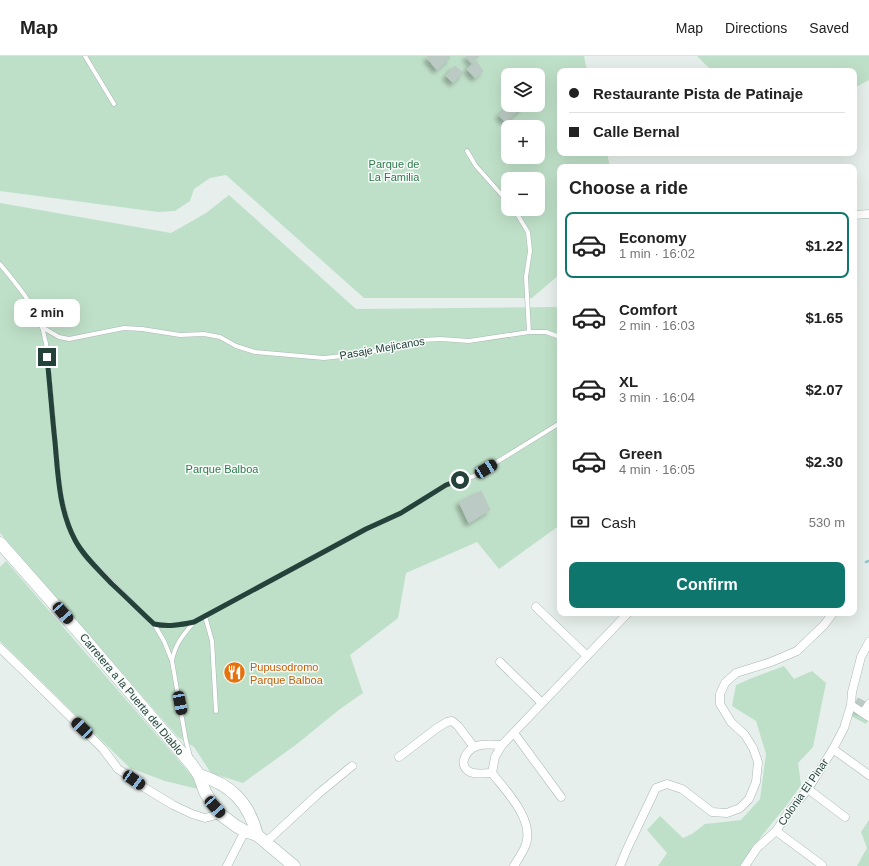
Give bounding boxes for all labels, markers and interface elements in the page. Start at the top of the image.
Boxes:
text: Map [20,17,58,38]
text: Map [676,20,703,36]
text: Directions [725,20,787,36]
text: Saved [809,20,849,36]
map controls [501,68,545,216]
button: layers [501,68,545,112]
text: Restaurante Pista de Patinaje [593,85,803,102]
button: + [501,120,545,164]
text: Calle Bernal [593,123,680,140]
park label: Parque de La Familia [369,158,420,183]
button: − [501,172,545,216]
text: Choose a ride [569,178,688,198]
icon: car [571,227,607,263]
text: Economy [619,229,687,246]
text: $1.22 [805,237,843,254]
text: 1 min · 16:02 [619,246,695,261]
callout: 2 min [14,299,80,327]
icon: car [571,299,607,335]
text: Comfort [619,301,677,318]
text: 2 min [30,305,64,320]
text: $1.65 [805,309,843,326]
text: 2 min · 16:03 [619,318,695,333]
street label: Pasaje Mejicanos [339,335,426,361]
route end [38,348,56,366]
icon: car [571,371,607,407]
text: XL [619,373,638,390]
text: $2.07 [805,381,843,398]
text: 3 min · 16:04 [619,390,695,405]
icon: car [571,443,607,479]
text: Green [619,445,662,462]
text: $2.30 [805,453,843,470]
car [473,458,499,480]
text: 4 min · 16:05 [619,462,695,477]
park label: Parque Balboa [186,463,259,475]
route start [451,471,469,489]
icon: cash [569,511,591,533]
text: Cash [601,514,636,531]
text: 530 m [809,515,845,530]
button: Confirm [569,562,845,608]
car [51,600,75,626]
street label: Carretera a la Puerta del Diablo [78,631,186,757]
restaurant icon: Pupusodromo Parque Balboa [222,660,248,686]
place label: Pupusodromo Parque Balboa [250,661,324,686]
car [172,690,188,716]
car [69,715,95,741]
street label: Colonia El Pinar [775,756,831,828]
car [121,768,147,792]
car [203,794,227,820]

